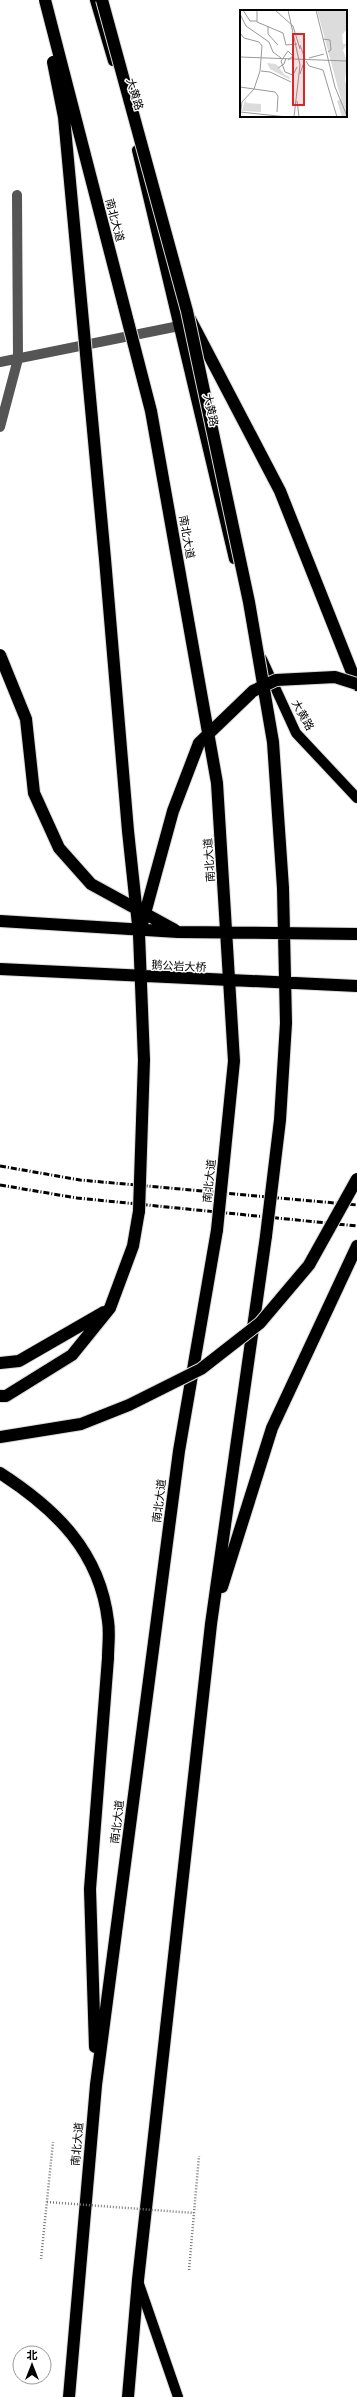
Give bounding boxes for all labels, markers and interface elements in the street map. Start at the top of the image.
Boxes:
inset map [240,10,347,117]
street label: 大黄路 [123,76,147,112]
street label: 南北大道 [103,197,128,243]
street label: 大黄路 [200,392,223,428]
street label: 南北大道 [176,514,199,560]
street label: 大黄路 [289,697,318,733]
street label: 南北大道 [199,838,218,883]
street label: 鹅公岩大桥 [151,957,207,974]
street label: 南北大道 [199,1158,218,1204]
street label: 南北大道 [148,1478,169,1524]
street label: 南北大道 [106,1799,127,1845]
street label: 南北大道 [67,2121,86,2167]
north arrow [12,2345,52,2385]
text: 北 [27,2347,38,2362]

